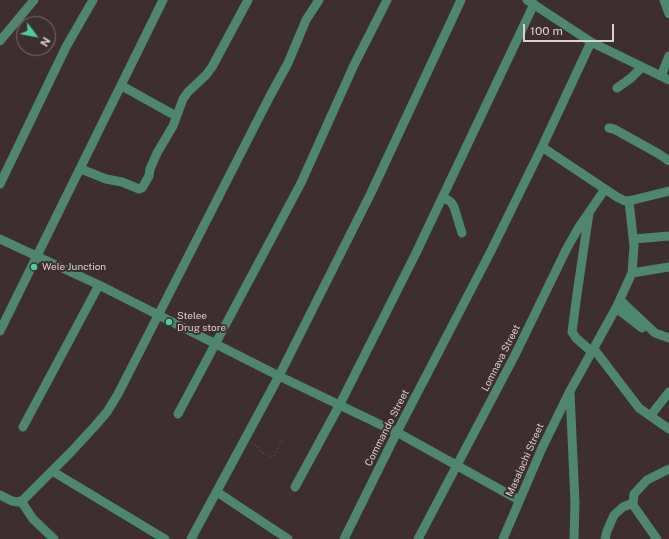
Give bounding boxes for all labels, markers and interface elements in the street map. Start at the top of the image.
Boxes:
north arrow [16,16,56,56]
scale bar [525,16,616,42]
text: 100 m [530,24,563,38]
text: N [38,35,53,49]
place label: Wele Junction [42,261,106,273]
marker: Wele Junction [29,262,39,272]
place label: Stelee Drug store [177,310,226,334]
marker: Stelee Drug store [164,317,174,327]
street label: Lomnava Street [479,323,523,393]
street label: Commando Street [363,388,411,468]
street label: Masalachi Street [504,422,546,498]

